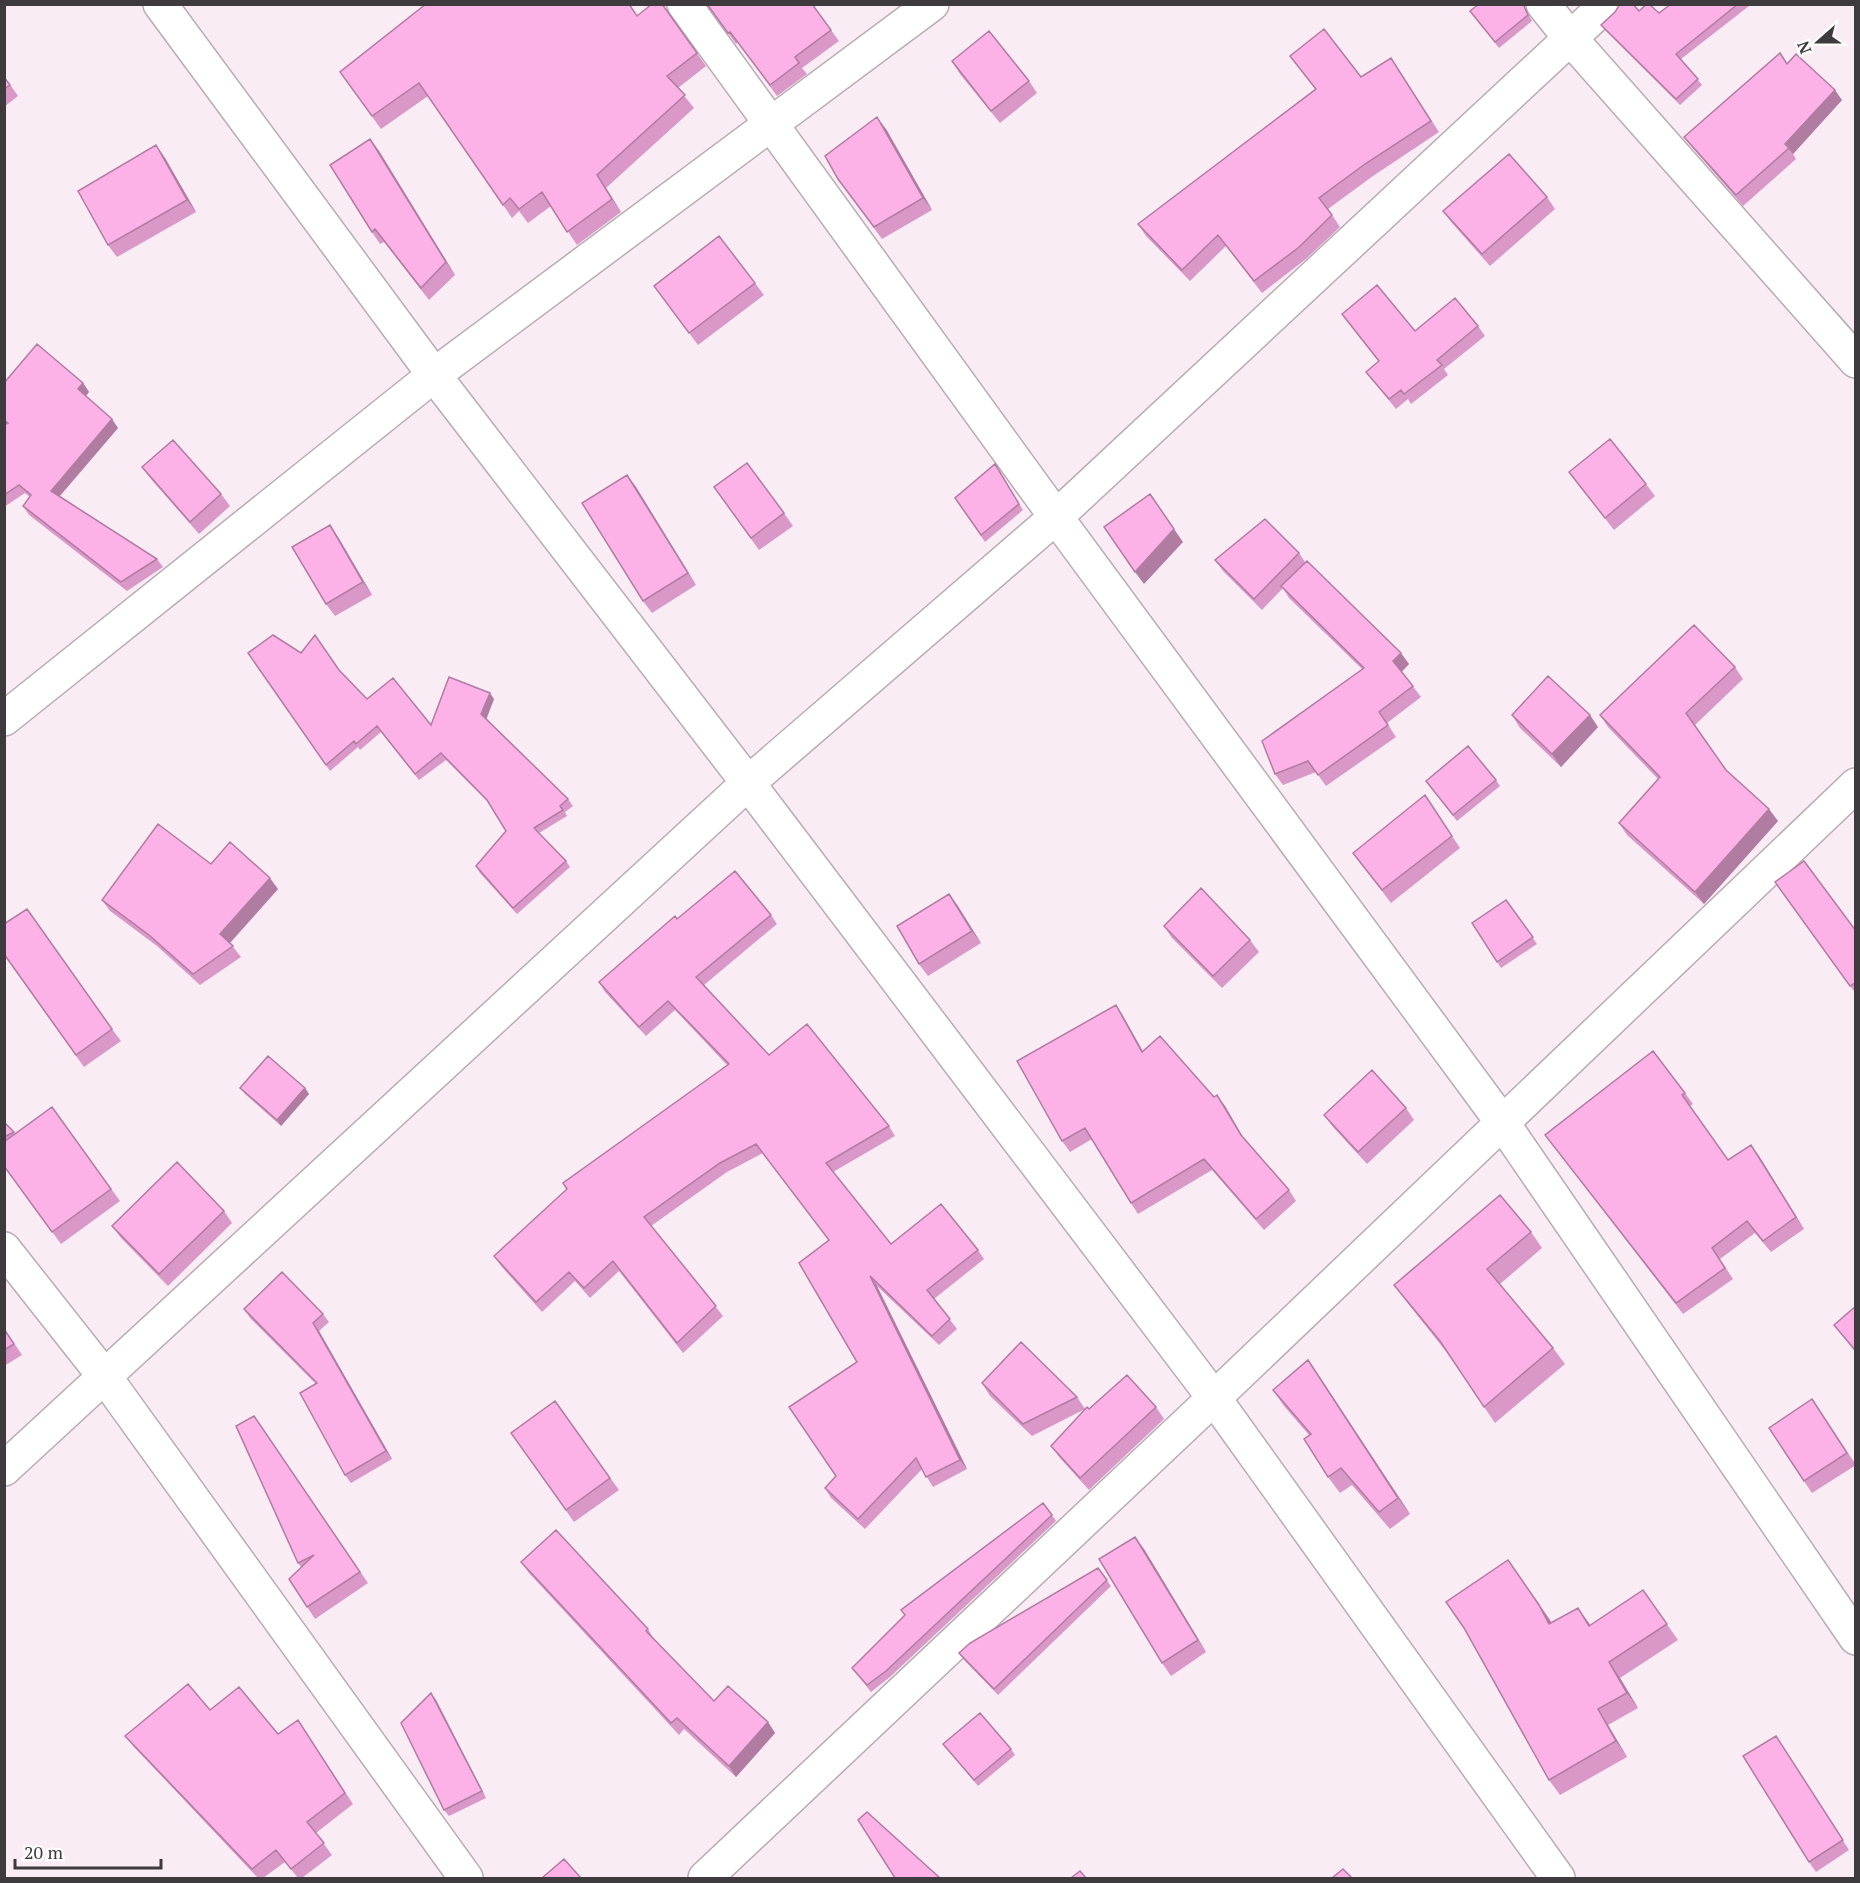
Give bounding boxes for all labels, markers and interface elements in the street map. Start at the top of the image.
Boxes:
north arrow [1788,12,1848,72]
text: N [1792,38,1816,57]
scale bar [15,1832,160,1870]
text: 20 m [24,1840,64,1864]

